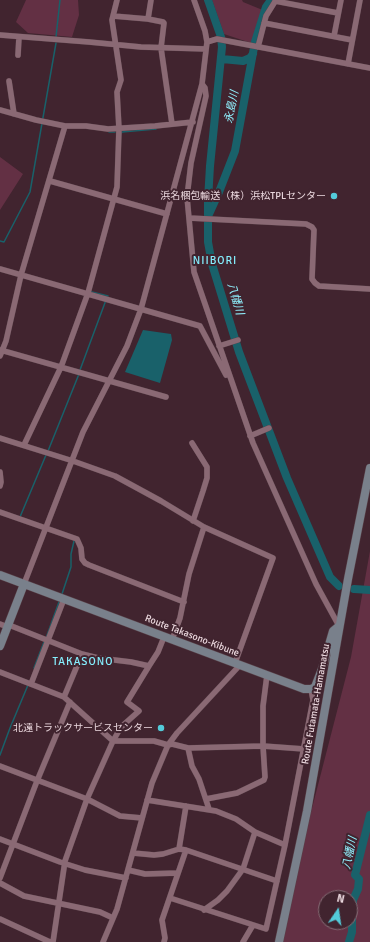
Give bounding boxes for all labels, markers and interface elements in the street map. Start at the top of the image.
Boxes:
water label: 永島川 [222,90,242,124]
place label: 浜名梱包輸送（株）浜松TPLセンター [160,190,326,202]
marker: 浜名梱包輸送（株）浜松TPLセンター [329,191,339,201]
district label: NIIBORI [193,254,237,268]
water label: 八幡川 [224,281,246,317]
street label: Route Takasono-Kibune [143,612,241,660]
street label: Route Futamata-Hamamatsu [299,643,333,765]
district label: TAKASONO [53,655,113,669]
place label: 北遠トラックサービスセンター [13,722,153,734]
marker: 北遠トラックサービスセンター [156,723,166,733]
water label: 八幡川 [340,835,360,871]
north arrow [318,890,358,930]
text: N [335,892,346,906]

